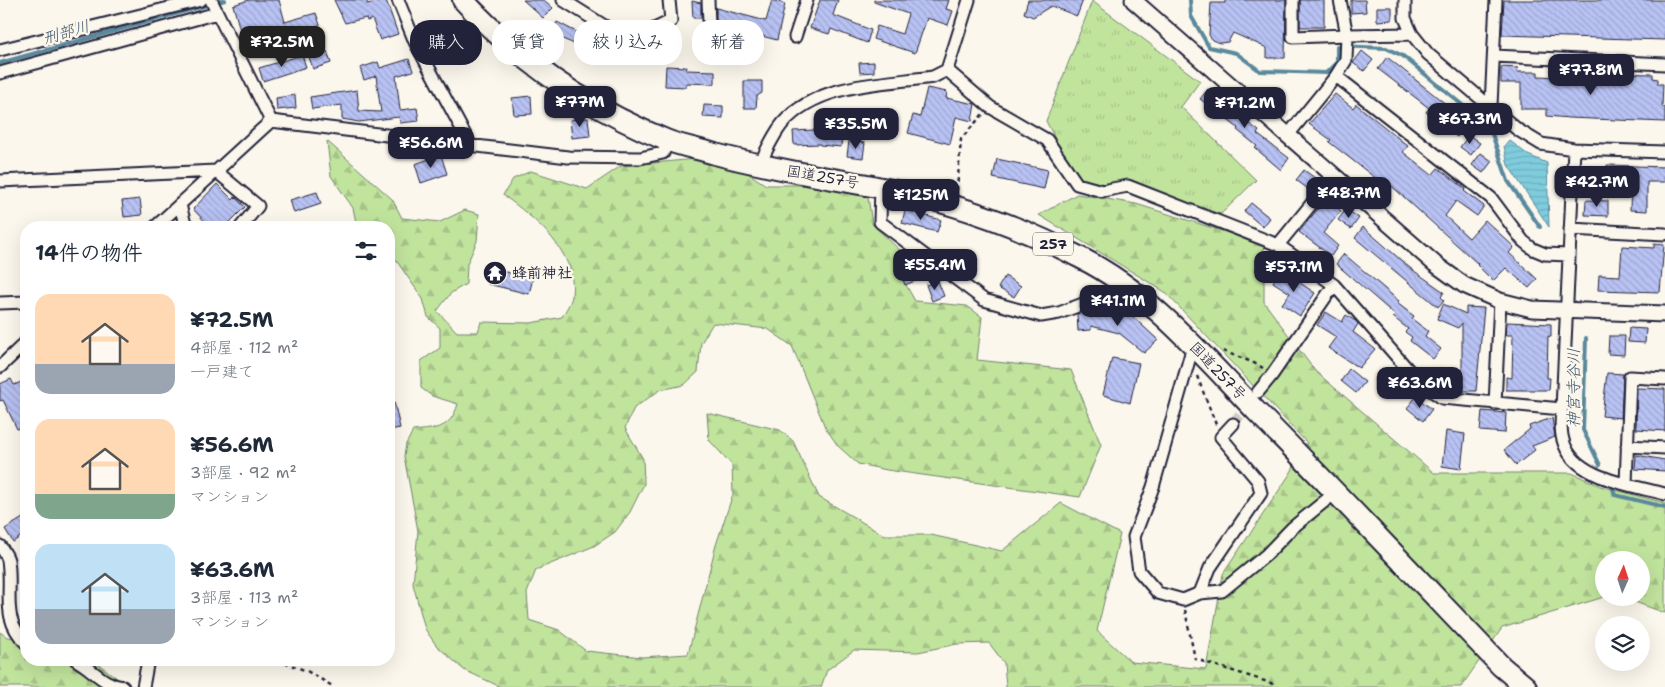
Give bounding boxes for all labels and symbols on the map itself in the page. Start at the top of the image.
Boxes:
water label: 刑部川 [40,15,92,49]
pin: ¥72.5M [241,26,323,68]
pin: ¥77.8M [1550,54,1632,96]
pin: ¥77M [550,86,610,128]
pin: ¥71.2M [1204,86,1286,129]
pin: ¥67.3M [1429,102,1511,145]
pin: ¥35.5M [815,108,897,150]
pin: ¥56.6M [390,126,472,169]
street label: 国道257号 [785,161,861,193]
pin: ¥42.7M [1556,166,1638,208]
pin: ¥48.7M [1308,176,1390,219]
pin: ¥125M [886,178,956,221]
road number: 257 [1033,232,1073,255]
pin: ¥55.4M [894,248,976,291]
pin: ¥57.1M [1253,250,1335,293]
temple icon: 蜂前神社 [482,260,508,286]
place label: 蜂前神社 [512,263,572,283]
pin: ¥41.1M [1077,284,1159,327]
street label: 国道257号 [1185,337,1251,405]
water label: 神宮寺谷川 [1563,348,1584,428]
pin: ¥63.6M [1379,366,1461,409]
north arrow [1595,551,1650,606]

